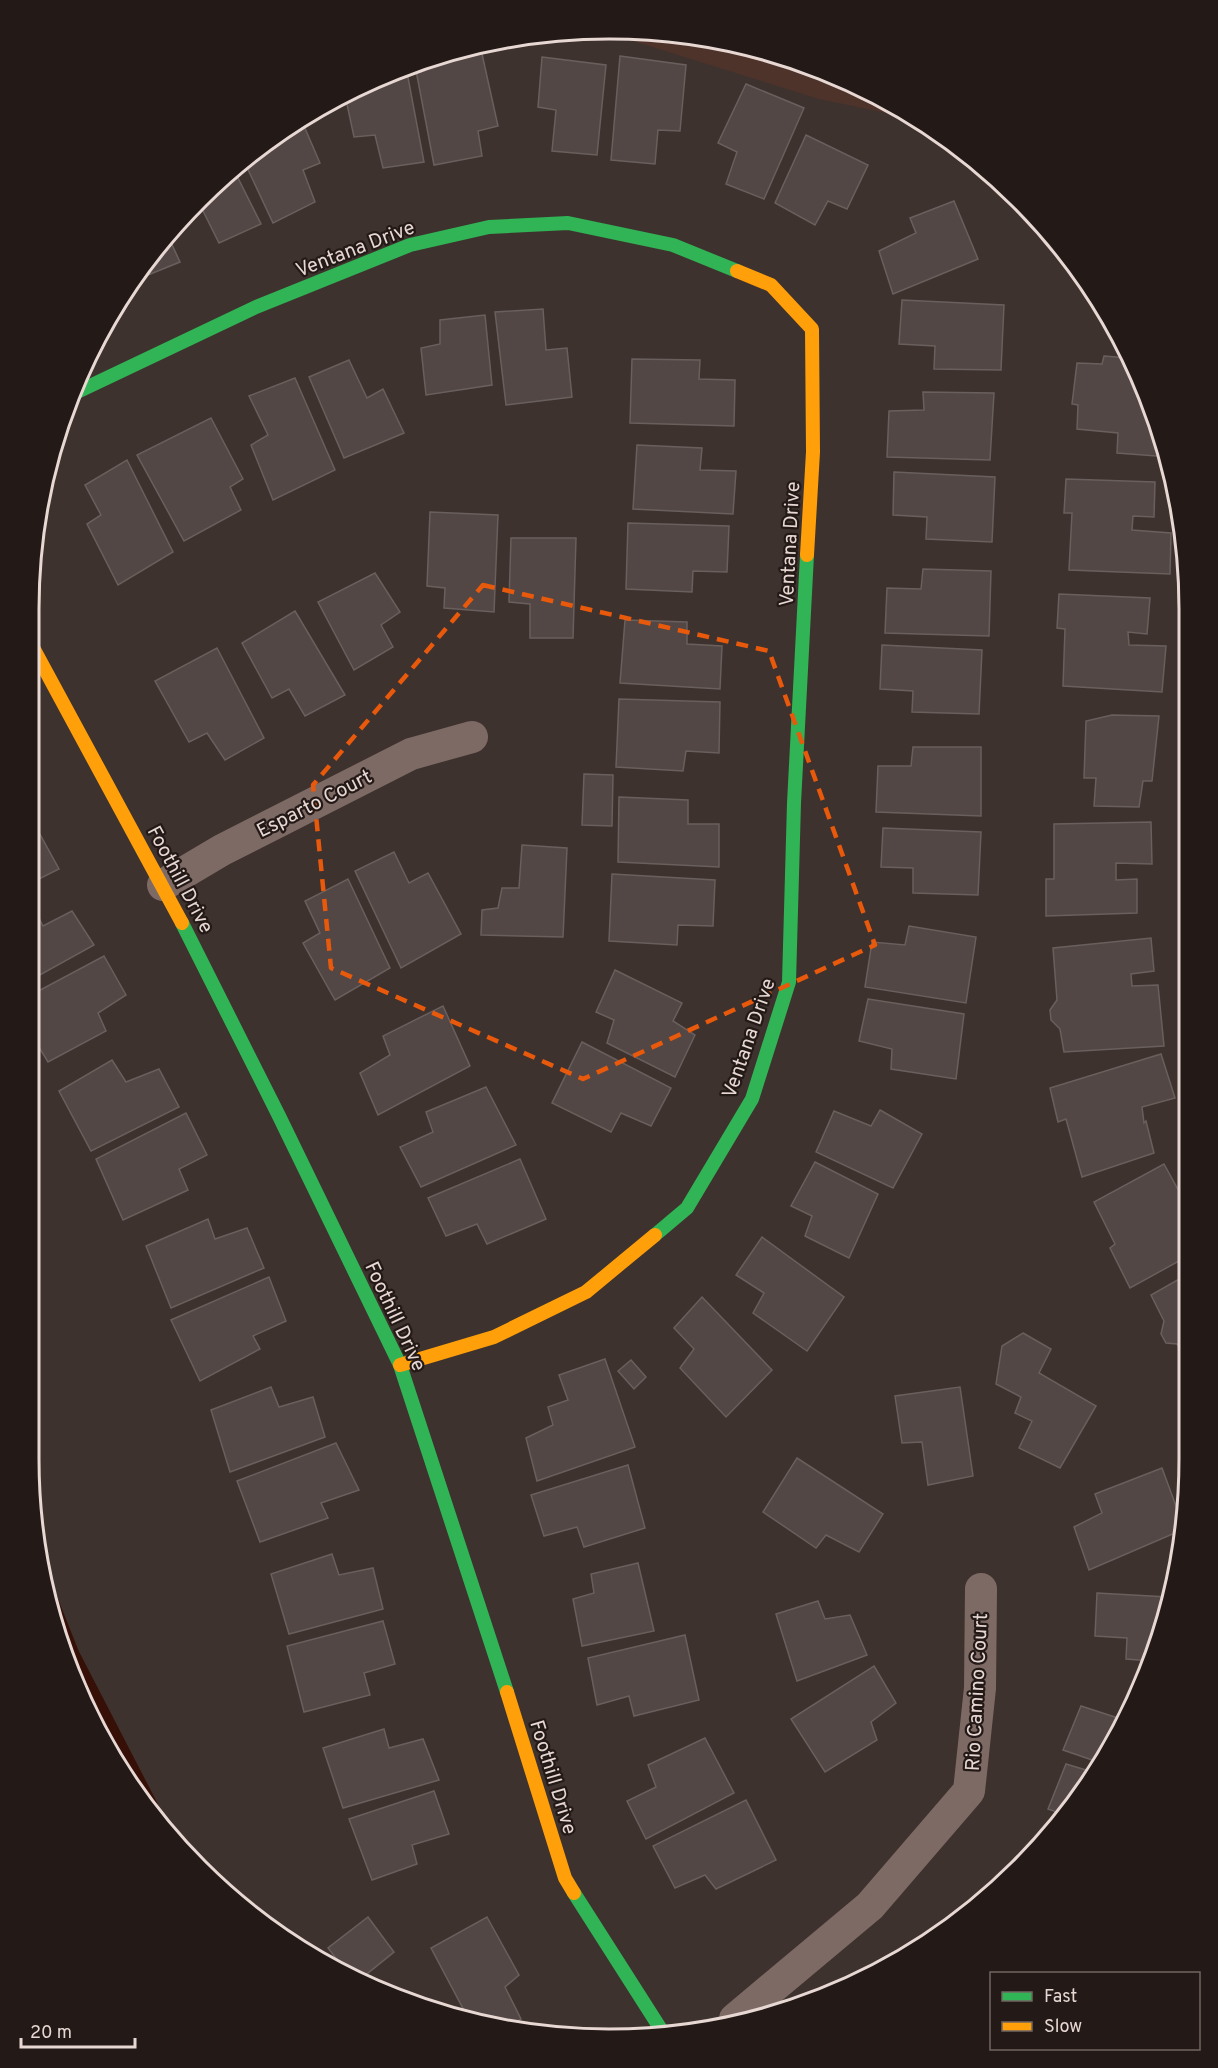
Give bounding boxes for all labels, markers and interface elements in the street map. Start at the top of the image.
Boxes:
street label: Ventana Drive [293,215,419,284]
street label: Ventana Drive [775,481,807,607]
street label: Esparto Court [253,765,377,845]
street label: Foothill Drive [140,822,218,938]
street label: Ventana Drive [717,975,783,1102]
street label: Foothill Drive [357,1258,431,1376]
street label: Rio Camino Court [961,1612,995,1772]
street label: Foothill Drive [522,1717,582,1838]
legend [990,1972,1200,2050]
text: Fast [1044,1986,1077,2009]
scale bar [21,2011,135,2049]
text: Slow [1044,2016,1082,2039]
text: 20 m [30,2022,72,2045]

